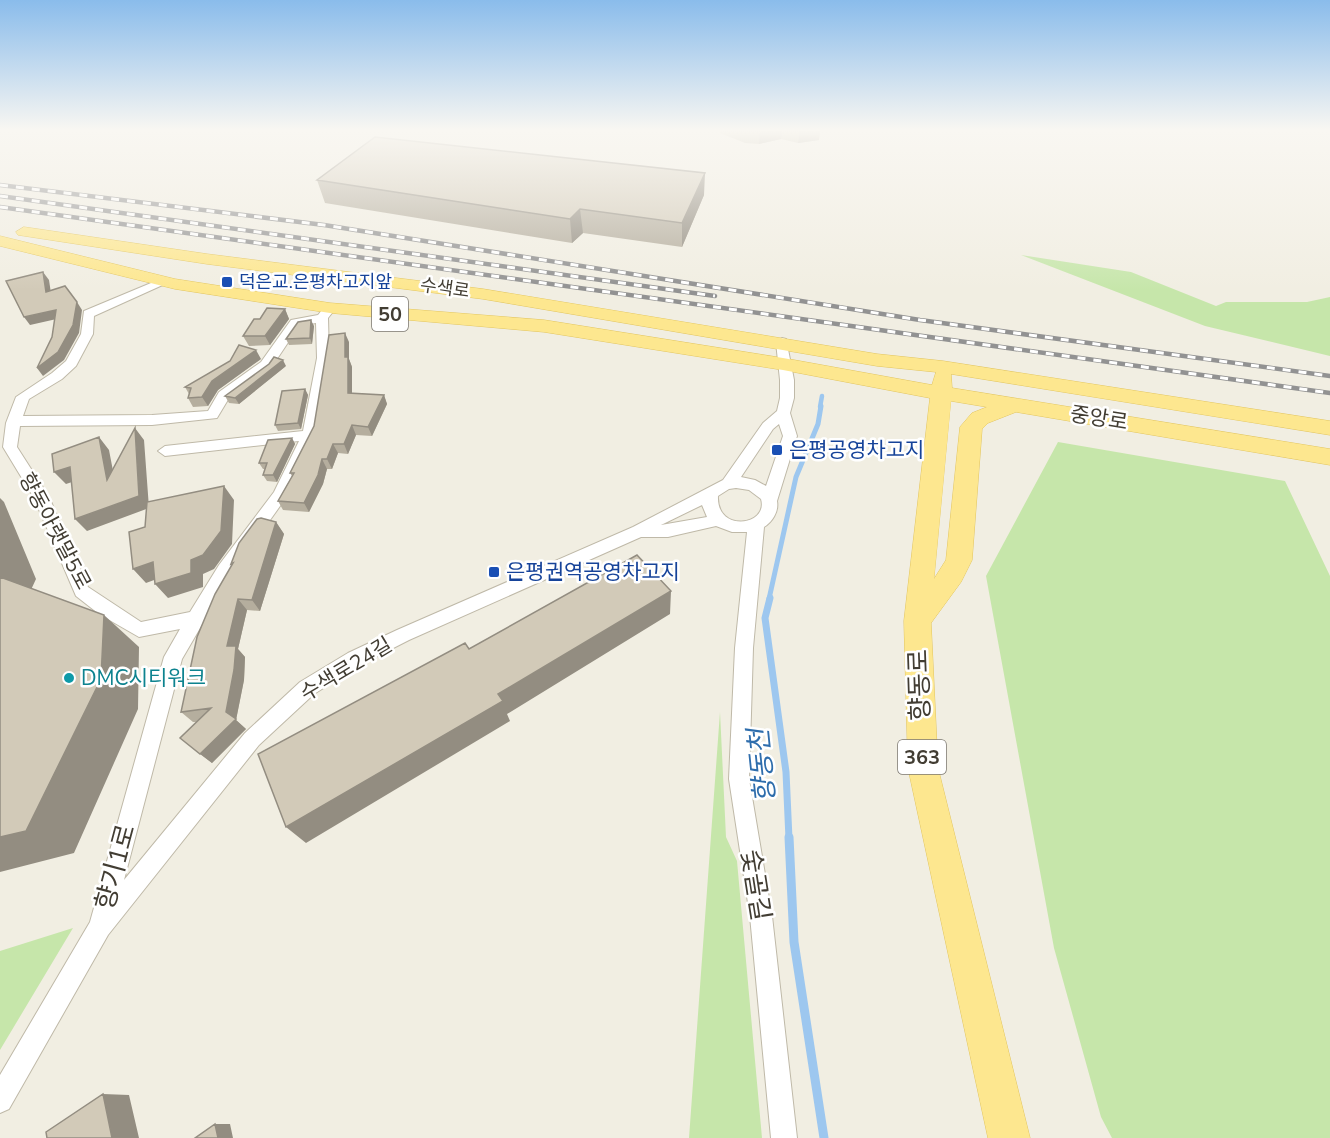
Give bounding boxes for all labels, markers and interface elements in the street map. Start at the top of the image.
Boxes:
place label: 덕은교.은평차고지앞 [239,270,392,294]
street label: 수색로 [419,273,471,303]
marker: 덕은교.은평차고지앞 [220,275,234,289]
road number: 50 [372,297,408,331]
street label: 중앙로 [1068,400,1130,436]
place label: 은평공영차고지 [789,436,924,464]
marker: 은평공영차고지 [770,443,784,457]
street label: 향동아랫말5로 [12,468,98,594]
place label: 은평권역공영차고지 [506,558,680,586]
marker: 은평권역공영차고지 [487,565,501,579]
street label: 수색로24길 [295,631,397,707]
street label: 향동로 [901,649,938,721]
place label: DMC시티워크 [81,664,206,692]
marker: DMC시티워크 [62,671,76,685]
water label: 향동천 [740,724,785,805]
road number: 363 [898,740,946,774]
street label: 향기1로 [87,820,144,914]
street label: 숯골길 [733,847,778,923]

